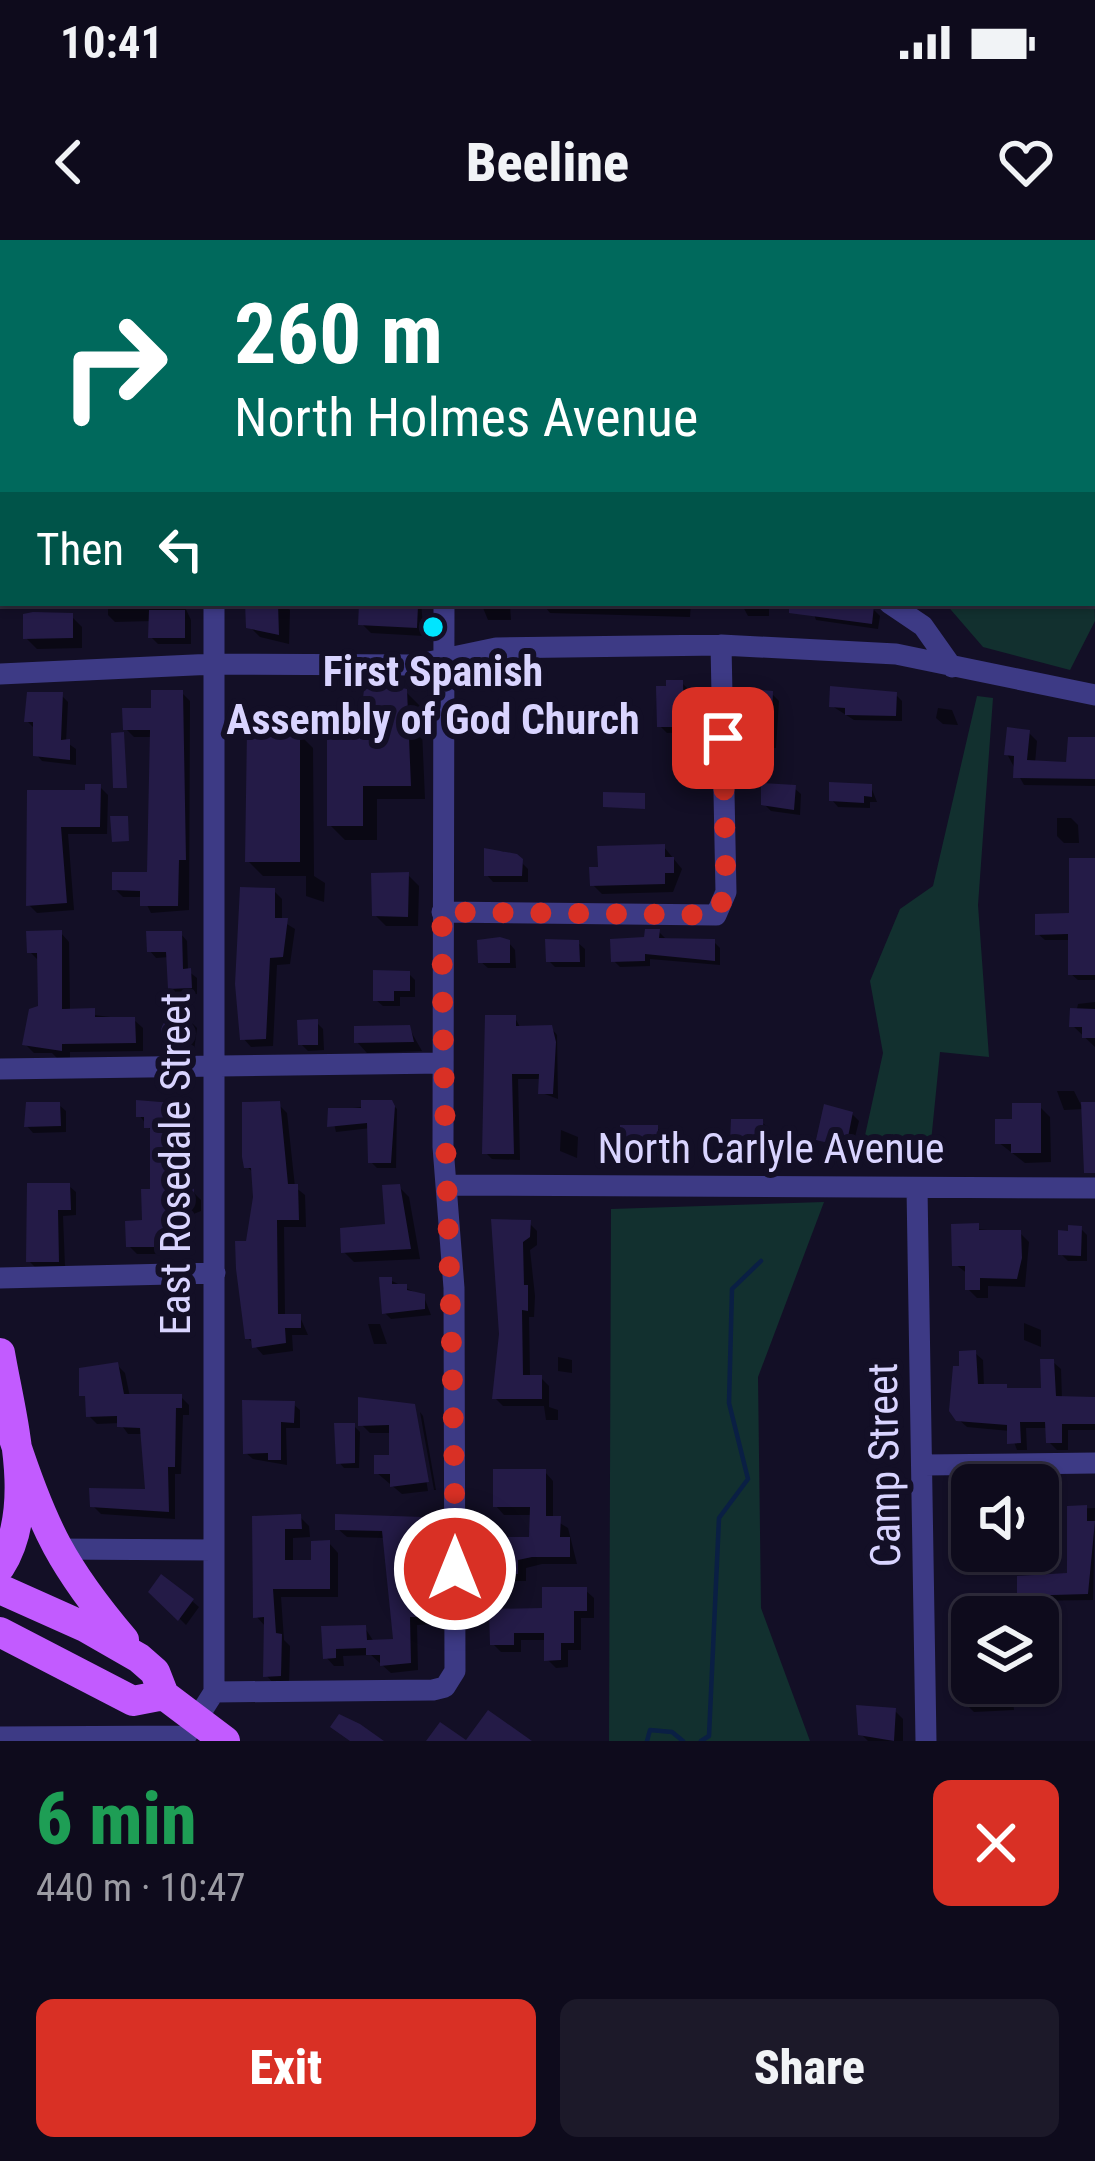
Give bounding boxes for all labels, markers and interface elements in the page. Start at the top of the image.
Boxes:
text: 10:41 [60,16,163,69]
icon: back [36,129,102,195]
icon: heart [993,129,1059,195]
text: Beeline [466,131,629,194]
text: 260 m [234,285,443,384]
icon: right [36,288,192,444]
text: North Holmes Avenue [234,386,698,449]
icon: left [148,516,214,582]
text: Then [36,523,124,576]
marker: First Spanish Assembly of God Church [420,614,446,640]
place label: First Spanish Assembly of God Church [226,647,640,744]
pin [672,687,774,789]
icon: arrive [690,705,756,771]
street label: East Rosedale Street [151,993,200,1335]
street label: North Carlyle Avenue [597,1124,945,1173]
street label: Camp Street [858,1362,910,1568]
map controls [951,1464,1059,1704]
button: sound [951,1464,1059,1572]
position arrow [392,1506,518,1632]
button: layers [951,1596,1059,1704]
text: 6 min [36,1777,197,1862]
button: close [933,1780,1059,1906]
text: 440 m · 10:47 [36,1865,246,1911]
button: Exit [36,1999,536,2137]
button: Share [560,1999,1059,2137]

